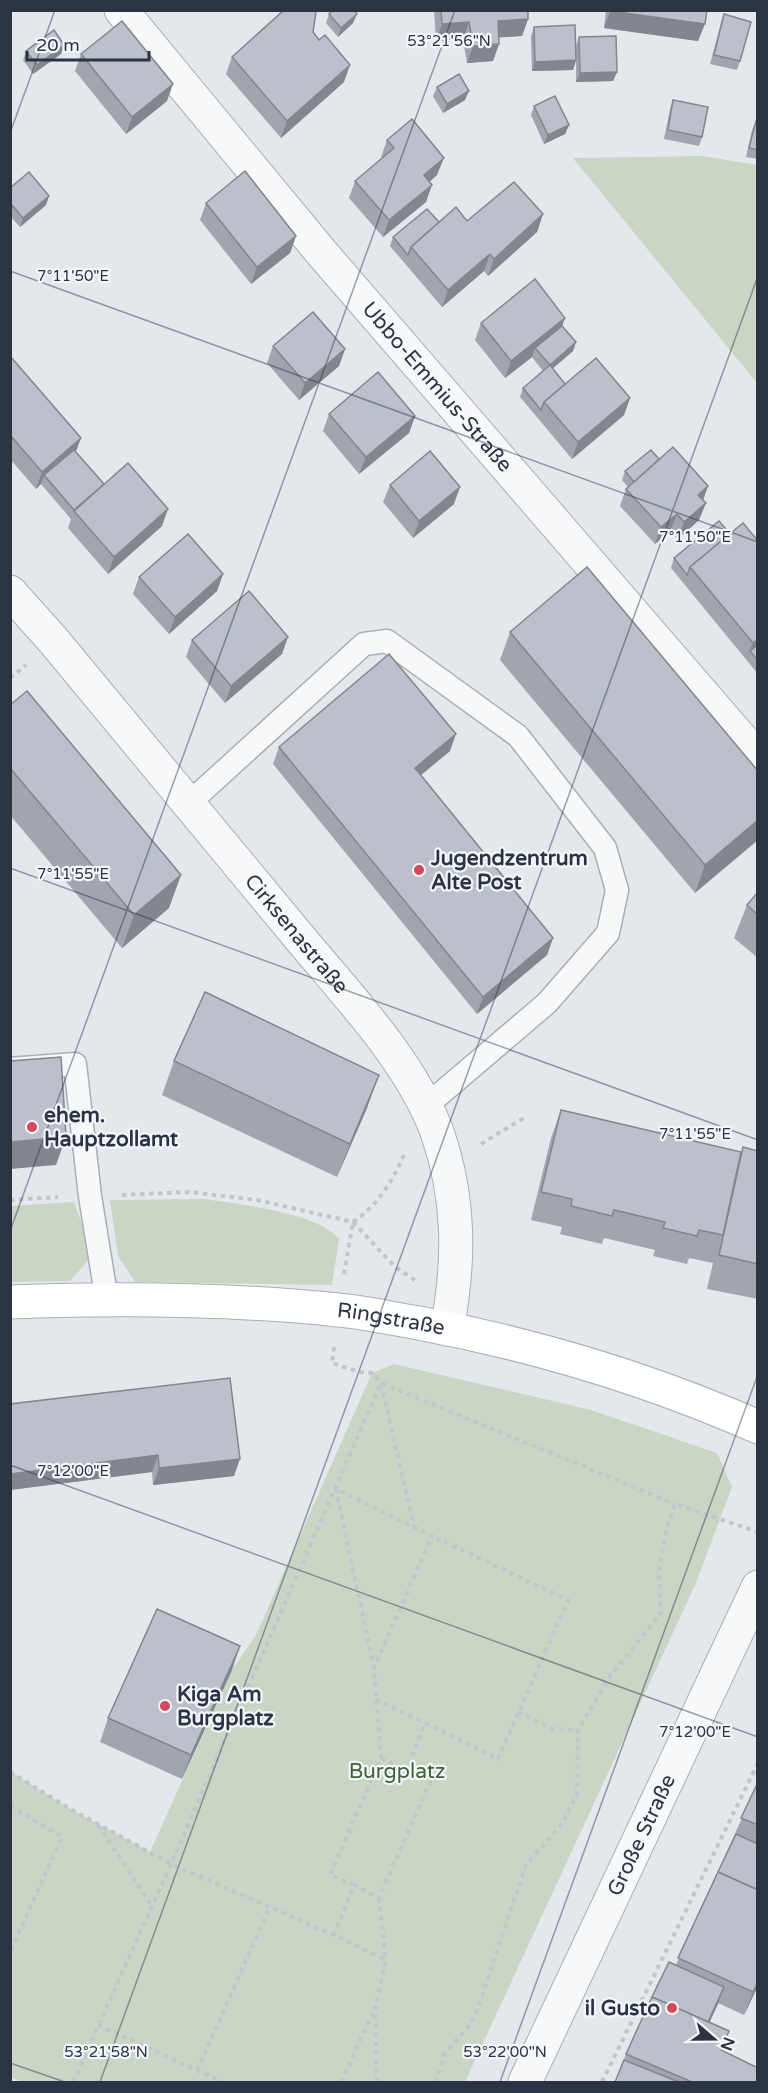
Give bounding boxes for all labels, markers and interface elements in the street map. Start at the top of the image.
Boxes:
scale bar [27,24,148,62]
text: 53°21'56"N [407,32,491,50]
text: 20 m [36,34,80,56]
text: 7°11'50"E [37,267,109,285]
street label: Ubbo-Emmius-Straße [357,297,517,477]
text: 7°11'50"E [659,528,731,546]
place label: Jugendzentrum Alte Post [430,846,588,895]
marker: Jugendzentrum Alte Post [412,863,426,877]
text: 7°11'55"E [37,865,109,883]
street label: Cirksenastraße [239,869,354,999]
place label: ehem. Hauptzollamt [44,1103,178,1152]
marker: ehem. Hauptzollamt [25,1120,39,1134]
text: 7°11'55"E [659,1125,731,1143]
street label: Ringstraße [336,1298,447,1341]
text: 7°12'00"E [37,1462,109,1480]
place label: Kiga Am Burgplatz [177,1682,274,1731]
marker: Kiga Am Burgplatz [158,1699,172,1713]
text: 7°12'00"E [659,1723,731,1741]
park label: Burgplatz [349,1759,445,1784]
street label: Große Straße [602,1770,681,1900]
place label: il Gusto [585,1996,660,2021]
marker: il Gusto [665,2001,679,2015]
north arrow [684,2009,744,2069]
text: N [716,2034,739,2053]
text: 53°21'58"N [64,2043,148,2061]
text: 53°22'00"N [463,2043,547,2061]

